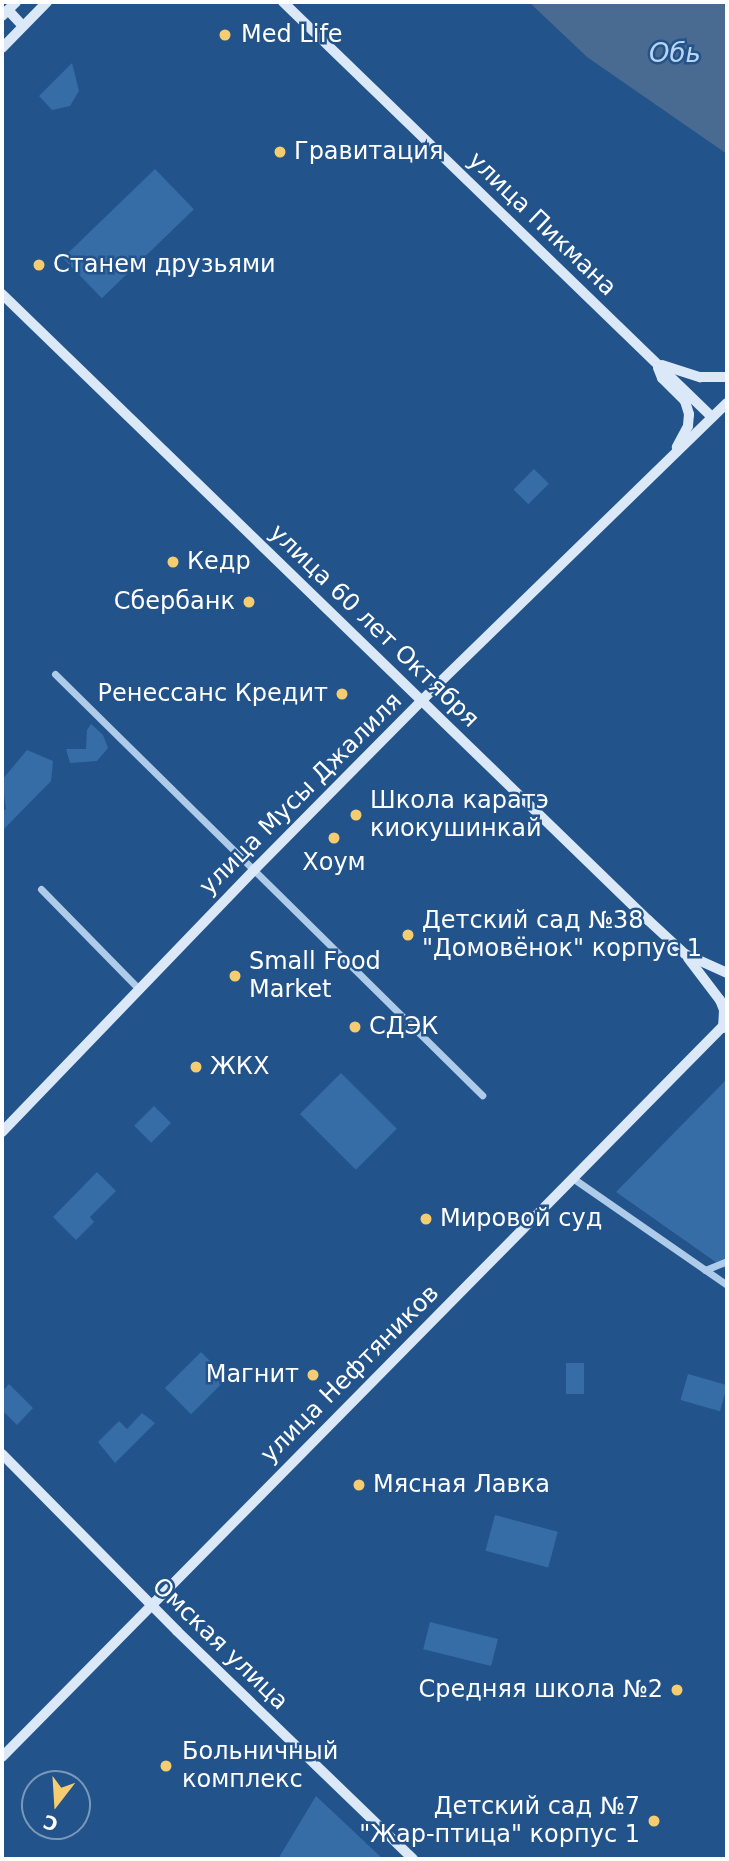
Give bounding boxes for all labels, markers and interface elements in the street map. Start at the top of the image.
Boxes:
place label: Med Life [241,21,343,49]
marker: Med Life [215,25,235,45]
water label: Обь [649,38,701,70]
place label: Гравитация [294,138,443,166]
marker: Гравитация [272,144,288,160]
street label: улица Пикмана [462,146,622,302]
place label: Станем друзьями [53,251,276,279]
marker: Станем друзьями [31,257,47,273]
street label: улица 60 лет Октября [263,518,485,734]
place label: Кедр [187,548,251,576]
marker: Кедр [165,554,181,570]
place label: Сбербанк [114,588,235,616]
marker: Сбербанк [241,594,257,610]
place label: Ренессанс Кредит [97,680,328,708]
marker: Ренессанс Кредит [334,686,350,702]
street label: улица Мусы Джалиля [194,687,408,901]
place label: Школа каратэ киокушинкай [370,787,549,843]
marker: Школа каратэ киокушинкай [348,807,364,823]
marker: Хоум [326,830,342,846]
place label: Хоум [302,849,366,877]
place label: Детский сад №38 "Домовёнок" корпус 1 [422,907,702,963]
marker: Детский сад №38 "Домовёнок" корпус 1 [400,927,416,943]
place label: Small Food Market [249,948,381,1004]
marker: Small Food Market [227,968,243,984]
place label: СДЭК [369,1013,438,1041]
marker: СДЭК [347,1019,363,1035]
place label: ЖКХ [210,1053,269,1081]
marker: ЖКХ [188,1059,204,1075]
place label: Мировой суд [440,1205,602,1233]
marker: Мировой суд [418,1211,434,1227]
street label: улица Нефтяников [255,1279,445,1469]
place label: Магнит [206,1361,299,1389]
marker: Магнит [305,1367,321,1383]
place label: Мясная Лавка [373,1471,550,1499]
marker: Мясная Лавка [351,1477,367,1493]
street label: Омская улица [146,1572,294,1716]
place label: Средняя школа №2 [418,1676,663,1704]
marker: Средняя школа №2 [669,1682,685,1698]
place label: Больничный комплекс [182,1738,338,1794]
marker: Больничный комплекс [156,1756,176,1776]
north arrow [21,1770,91,1840]
place label: Детский сад №7 "Жар-птица" корпус 1 [359,1793,640,1849]
text: С [41,1811,60,1836]
marker: Детский сад №7 "Жар-птица" корпус 1 [646,1813,662,1829]

